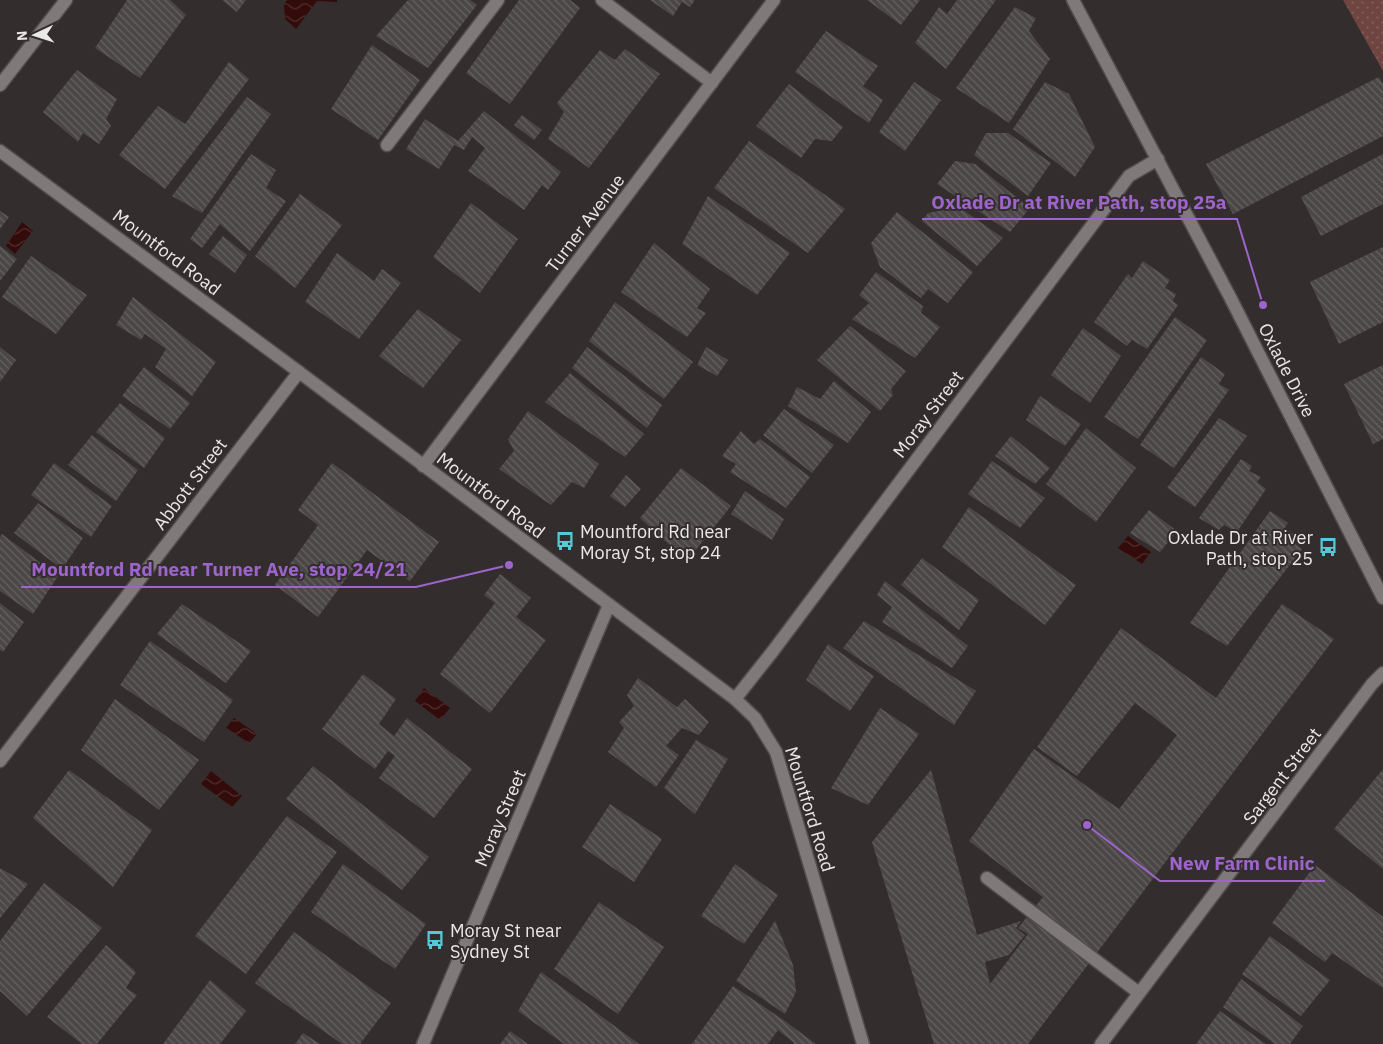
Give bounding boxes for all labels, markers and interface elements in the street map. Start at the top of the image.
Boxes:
north arrow [10,10,60,60]
text: N [13,30,31,42]
street label: Turner Avenue [541,169,630,277]
callout: Oxlade Dr at River Path, stop 25a [922,185,1237,219]
text: Oxlade Dr at River Path, stop 25a [931,190,1227,214]
street label: Mountford Road [108,204,226,300]
street label: Oxlade Drive [1253,319,1321,421]
street label: Moray Street [888,366,968,462]
street label: Abbott Street [148,434,232,534]
street label: Mountford Road [432,447,550,543]
place label: Mountford Rd near Moray St, stop 24 [580,520,731,564]
place label: Oxlade Dr at River Path, stop 25 [1168,526,1313,570]
bus stop icon: Mountford Rd near Moray St, stop 24 [554,530,576,552]
bus stop icon: Oxlade Dr at River Path, stop 25 [1317,536,1339,558]
callout: Mountford Rd near Turner Ave, stop 24/21 [21,553,416,587]
text: Mountford Rd near Turner Ave, stop 24/21 [31,557,407,581]
street label: Sargent Street [1238,723,1326,829]
street label: Mountford Road [780,744,840,874]
street label: Moray Street [469,766,531,870]
callout: New Farm Clinic [1160,847,1325,881]
text: New Farm Clinic [1169,851,1315,875]
place label: Moray St near Sydney St [450,919,562,963]
bus stop icon: Moray St near Sydney St [424,929,446,951]

